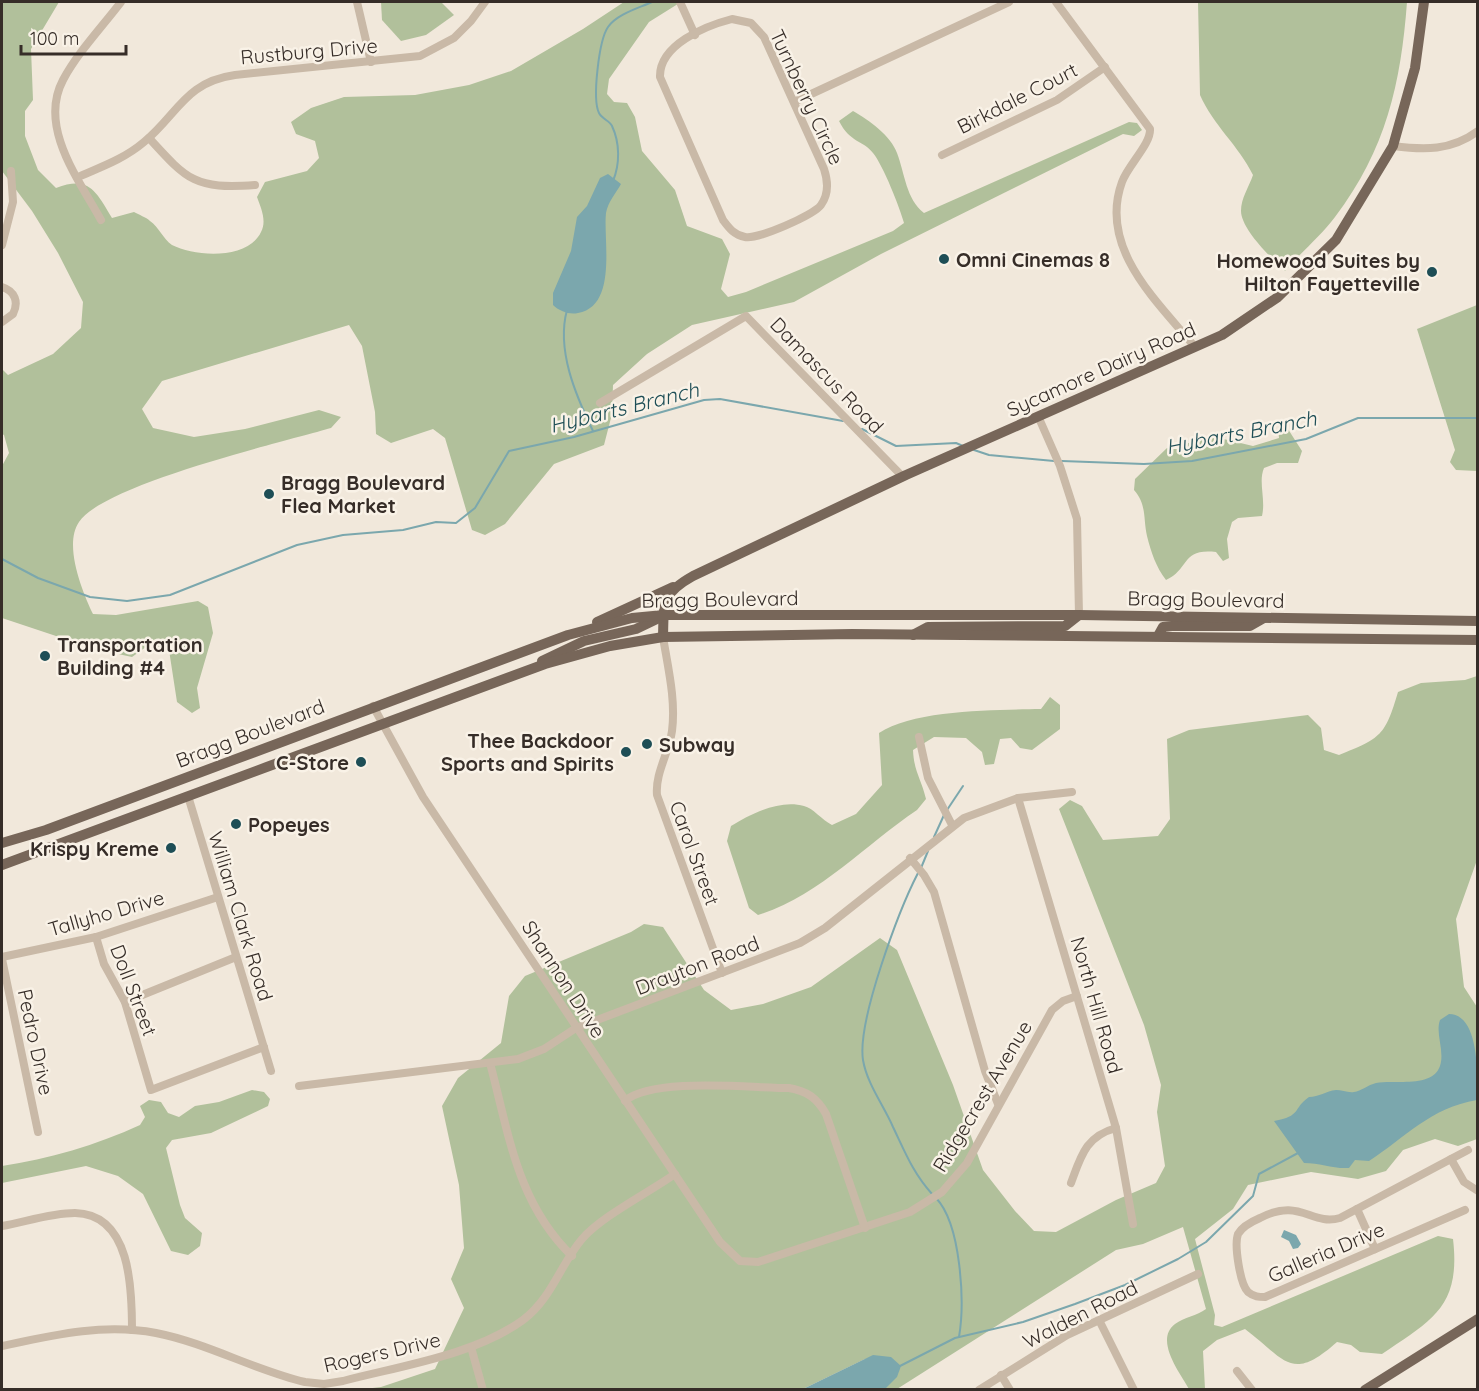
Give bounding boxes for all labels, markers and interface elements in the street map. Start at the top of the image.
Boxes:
scale bar [21,18,126,56]
street label: Turnberry Circle [765,25,849,169]
text: 100 m [30,27,79,50]
street label: Rustburg Drive [239,33,379,69]
street label: Birkdale Court [953,57,1082,139]
place label: Omni Cinemas 8 [956,247,1110,272]
place label: Homewood Suites by Hilton Fayetteville [1217,248,1420,296]
marker: Omni Cinemas 8 [937,252,951,266]
marker: Homewood Suites by Hilton Fayetteville [1425,265,1439,279]
street label: Damascus Road [765,311,889,439]
street label: Sycamore Dairy Road [1003,316,1199,422]
water label: Hybarts Branch [547,376,702,438]
water label: Hybarts Branch [1163,404,1320,459]
place label: Bragg Boulevard Flea Market [281,470,445,518]
marker: Bragg Boulevard Flea Market [262,487,276,501]
street label: Bragg Boulevard [641,585,799,613]
street label: Bragg Boulevard [1127,585,1285,613]
place label: Transportation Building #4 [57,632,203,680]
marker: Transportation Building #4 [38,649,52,663]
street label: Bragg Boulevard [172,693,328,773]
place label: Thee Backdoor Sports and Spirits [441,728,614,776]
place label: Subway [659,732,735,757]
marker: Subway [640,737,654,751]
marker: Thee Backdoor Sports and Spirits [619,745,633,759]
place label: C-Store [276,750,349,775]
marker: C-Store [354,755,368,769]
street label: Carol Street [665,797,726,909]
place label: Popeyes [248,812,330,837]
marker: Popeyes [229,817,243,831]
street label: William Clark Road [203,828,279,1004]
place label: Krispy Kreme [30,836,159,861]
marker: Krispy Kreme [164,841,178,855]
street label: Tallyho Drive [45,885,167,941]
street label: Shannon Drive [517,916,611,1042]
street label: Drayton Road [631,930,763,1000]
street label: North Hill Road [1066,934,1128,1076]
street label: Doll Street [105,941,163,1039]
street label: Pedro Drive [13,987,59,1097]
street label: Ridgecrest Avenue [927,1016,1037,1176]
street label: Galleria Drive [1264,1216,1388,1288]
street label: Walden Road [1018,1274,1142,1354]
street label: Rogers Drive [321,1326,443,1378]

